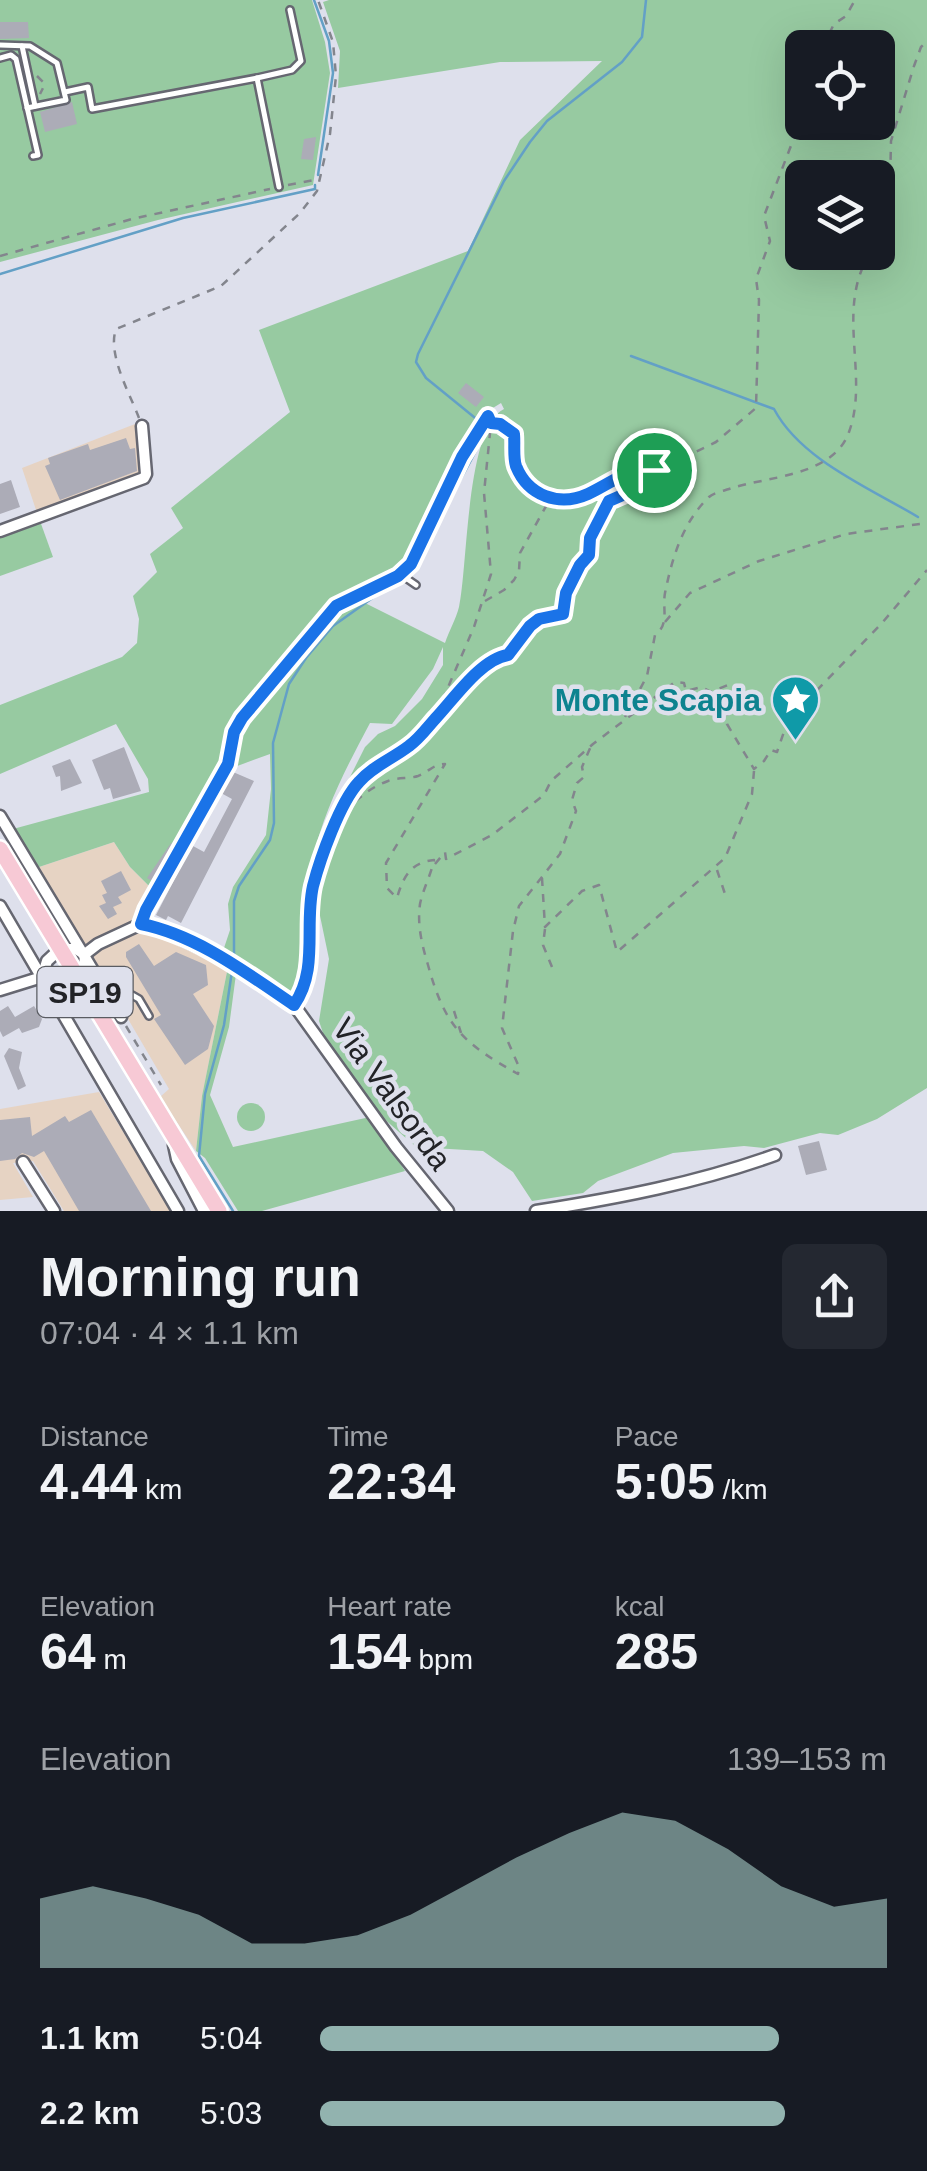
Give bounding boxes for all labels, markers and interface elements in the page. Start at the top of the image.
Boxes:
map controls [785,30,895,270]
button: locate [785,30,895,140]
button: layers [785,160,895,270]
pin [612,428,697,513]
icon: arrive [627,443,682,498]
place icon: Monte Scapia [770,674,822,742]
place label: Monte Scapia [555,682,761,718]
road number: SP19 [38,967,132,1017]
street label: Via Valsorda [325,1011,459,1177]
button: share [782,1244,887,1349]
text: Morning run [40,1246,361,1308]
text: 07:04 · 4 × 1.1 km [40,1315,299,1351]
text: Distance [40,1421,149,1452]
text: Time [327,1421,389,1452]
text: Pace [615,1421,678,1452]
text: 4.44 [40,1454,137,1510]
text: 22:34 [327,1454,455,1510]
text: 5:05 [615,1454,715,1510]
text: km [137,1474,182,1505]
text: /km [715,1474,768,1505]
text: Elevation [40,1591,155,1622]
text: Heart rate [327,1591,452,1622]
text: kcal [615,1591,664,1622]
text: 64 [40,1624,96,1680]
text: 154 [327,1624,411,1680]
text: 285 [615,1624,698,1680]
text: m [96,1644,127,1675]
text: bpm [411,1644,473,1675]
text: Elevation [40,1741,172,1777]
text: 139–153 m [727,1741,887,1777]
text: 1.1 km [40,2020,140,2056]
text: 5:04 [200,2020,262,2056]
text: 2.2 km [40,2095,140,2131]
text: 5:03 [200,2095,262,2131]

